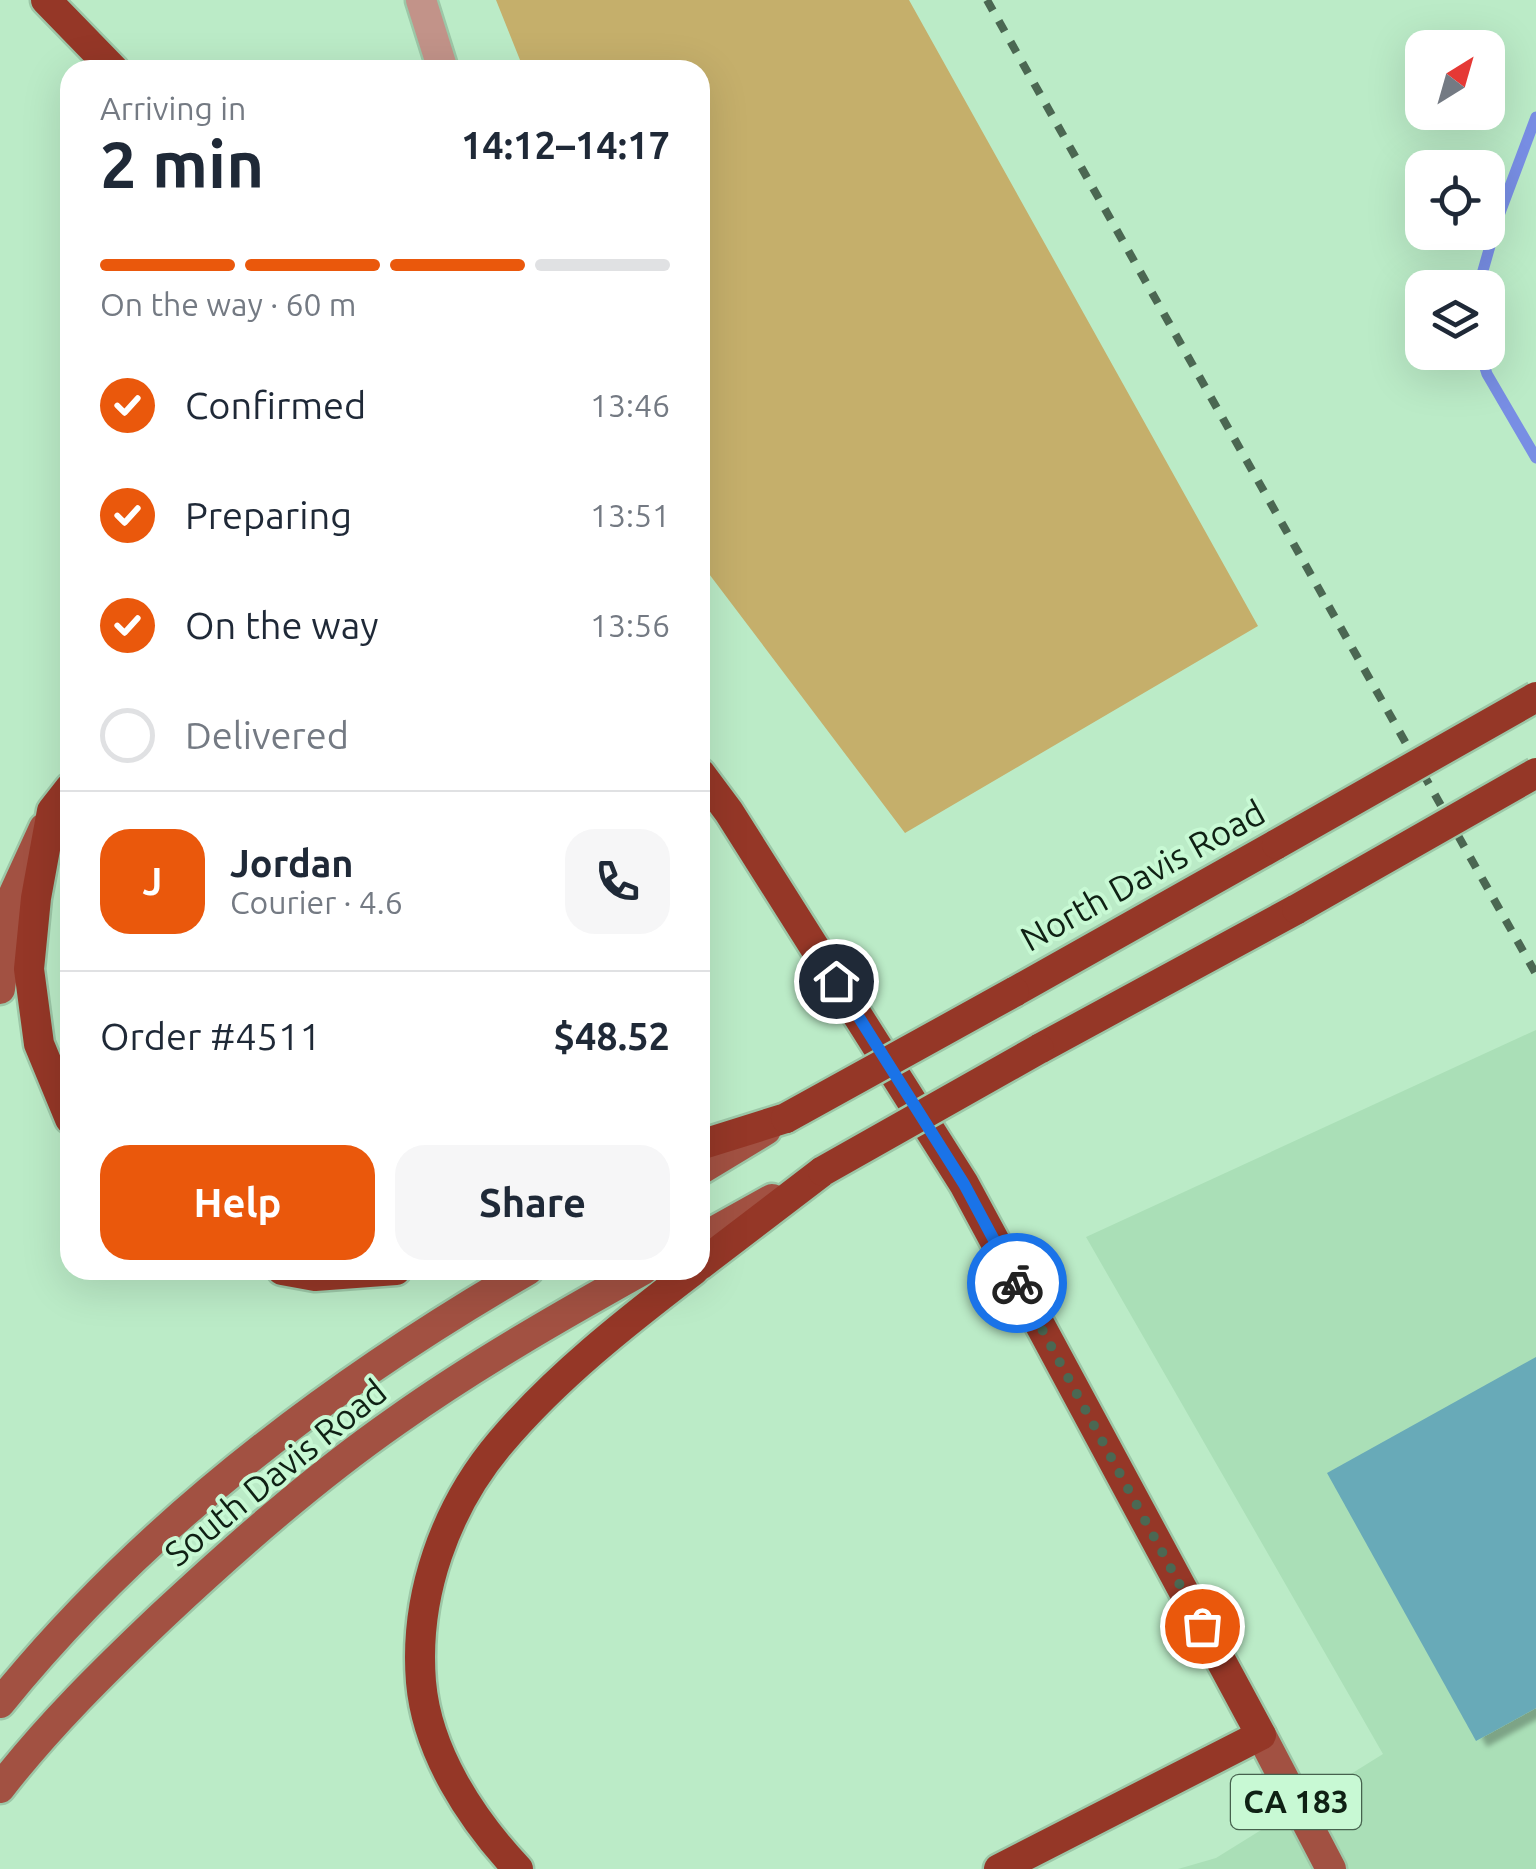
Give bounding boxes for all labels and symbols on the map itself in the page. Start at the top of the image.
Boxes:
north arrow [1405,30,1505,130]
street label: North Davis Road [1014,792,1271,959]
pin [794,939,879,1024]
courier [967,1233,1067,1333]
street label: South Davis Road [157,1371,394,1574]
pin [1160,1584,1245,1669]
road number: CA 183 [1231,1775,1361,1829]

